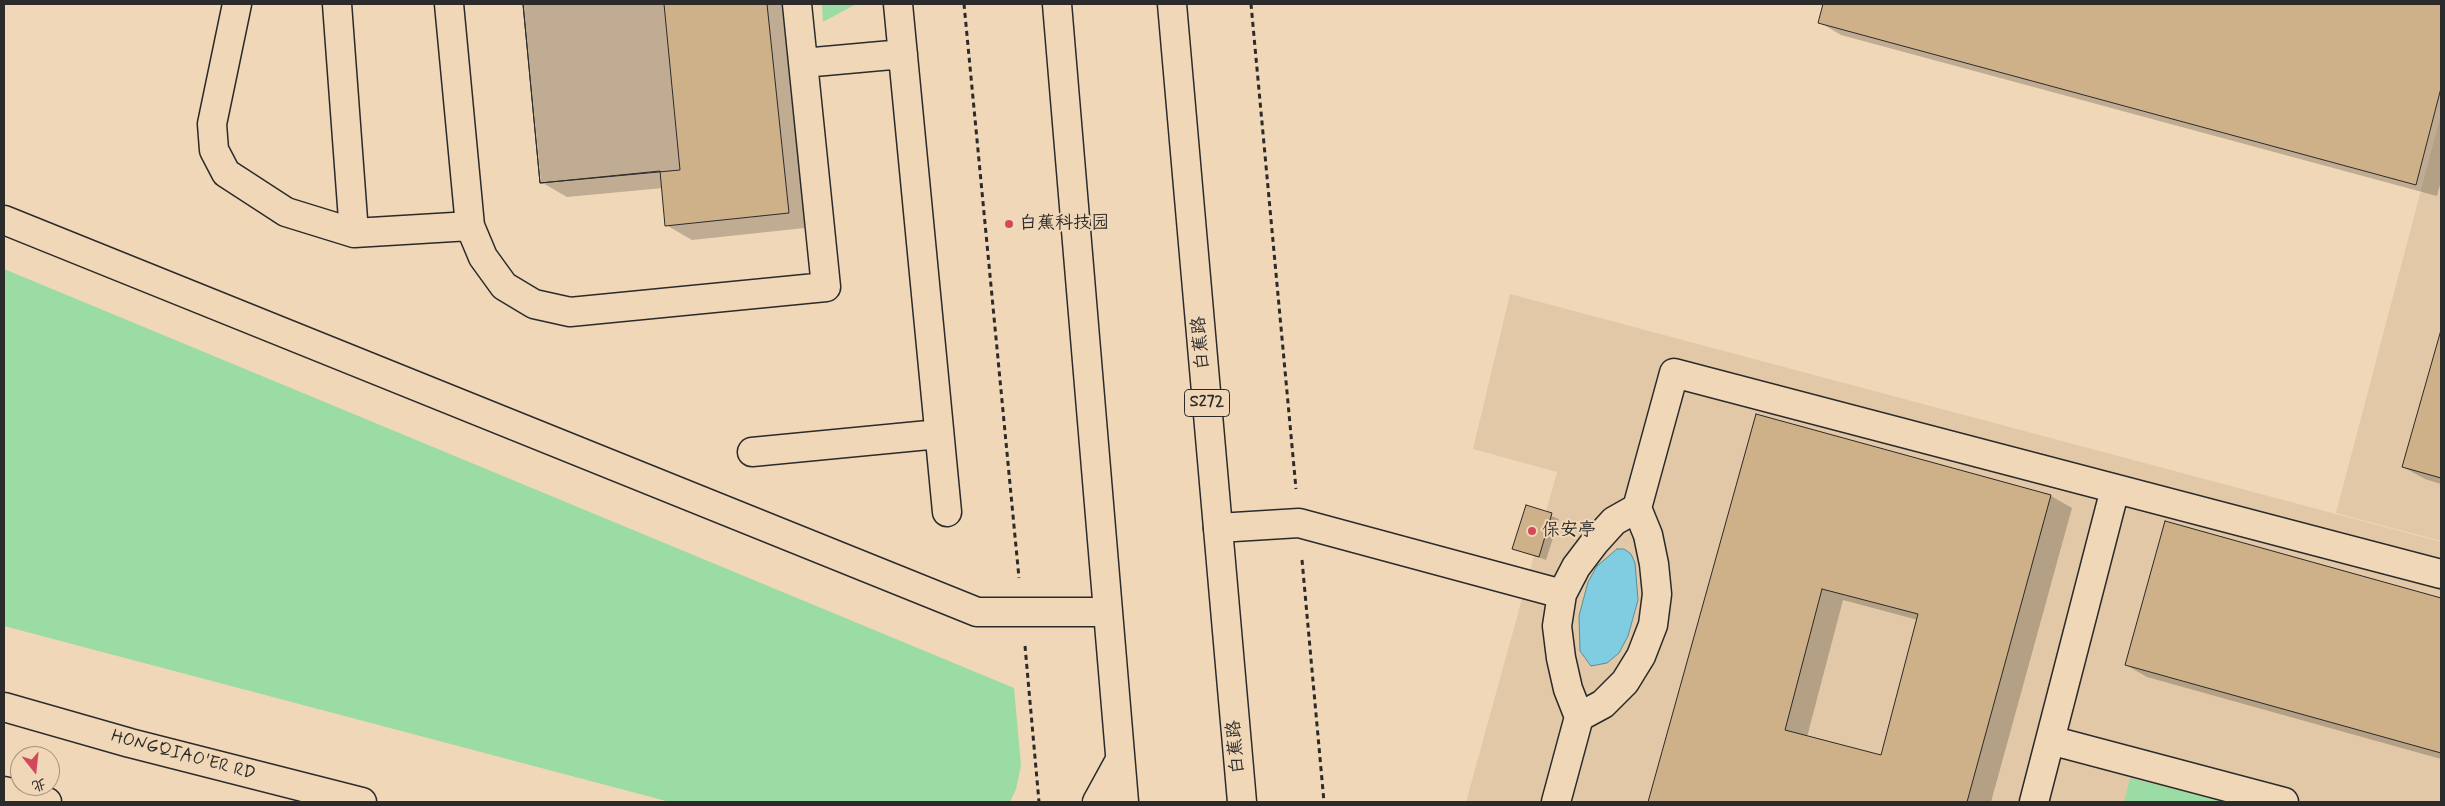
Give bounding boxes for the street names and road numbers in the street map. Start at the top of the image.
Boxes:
street label: 白蕉路 [1189,315,1215,371]
road number: S272 [1184,389,1230,416]
street label: 白蕉路 [1224,719,1250,775]
street label: HONGQIAO'ER RD [108,726,258,786]

